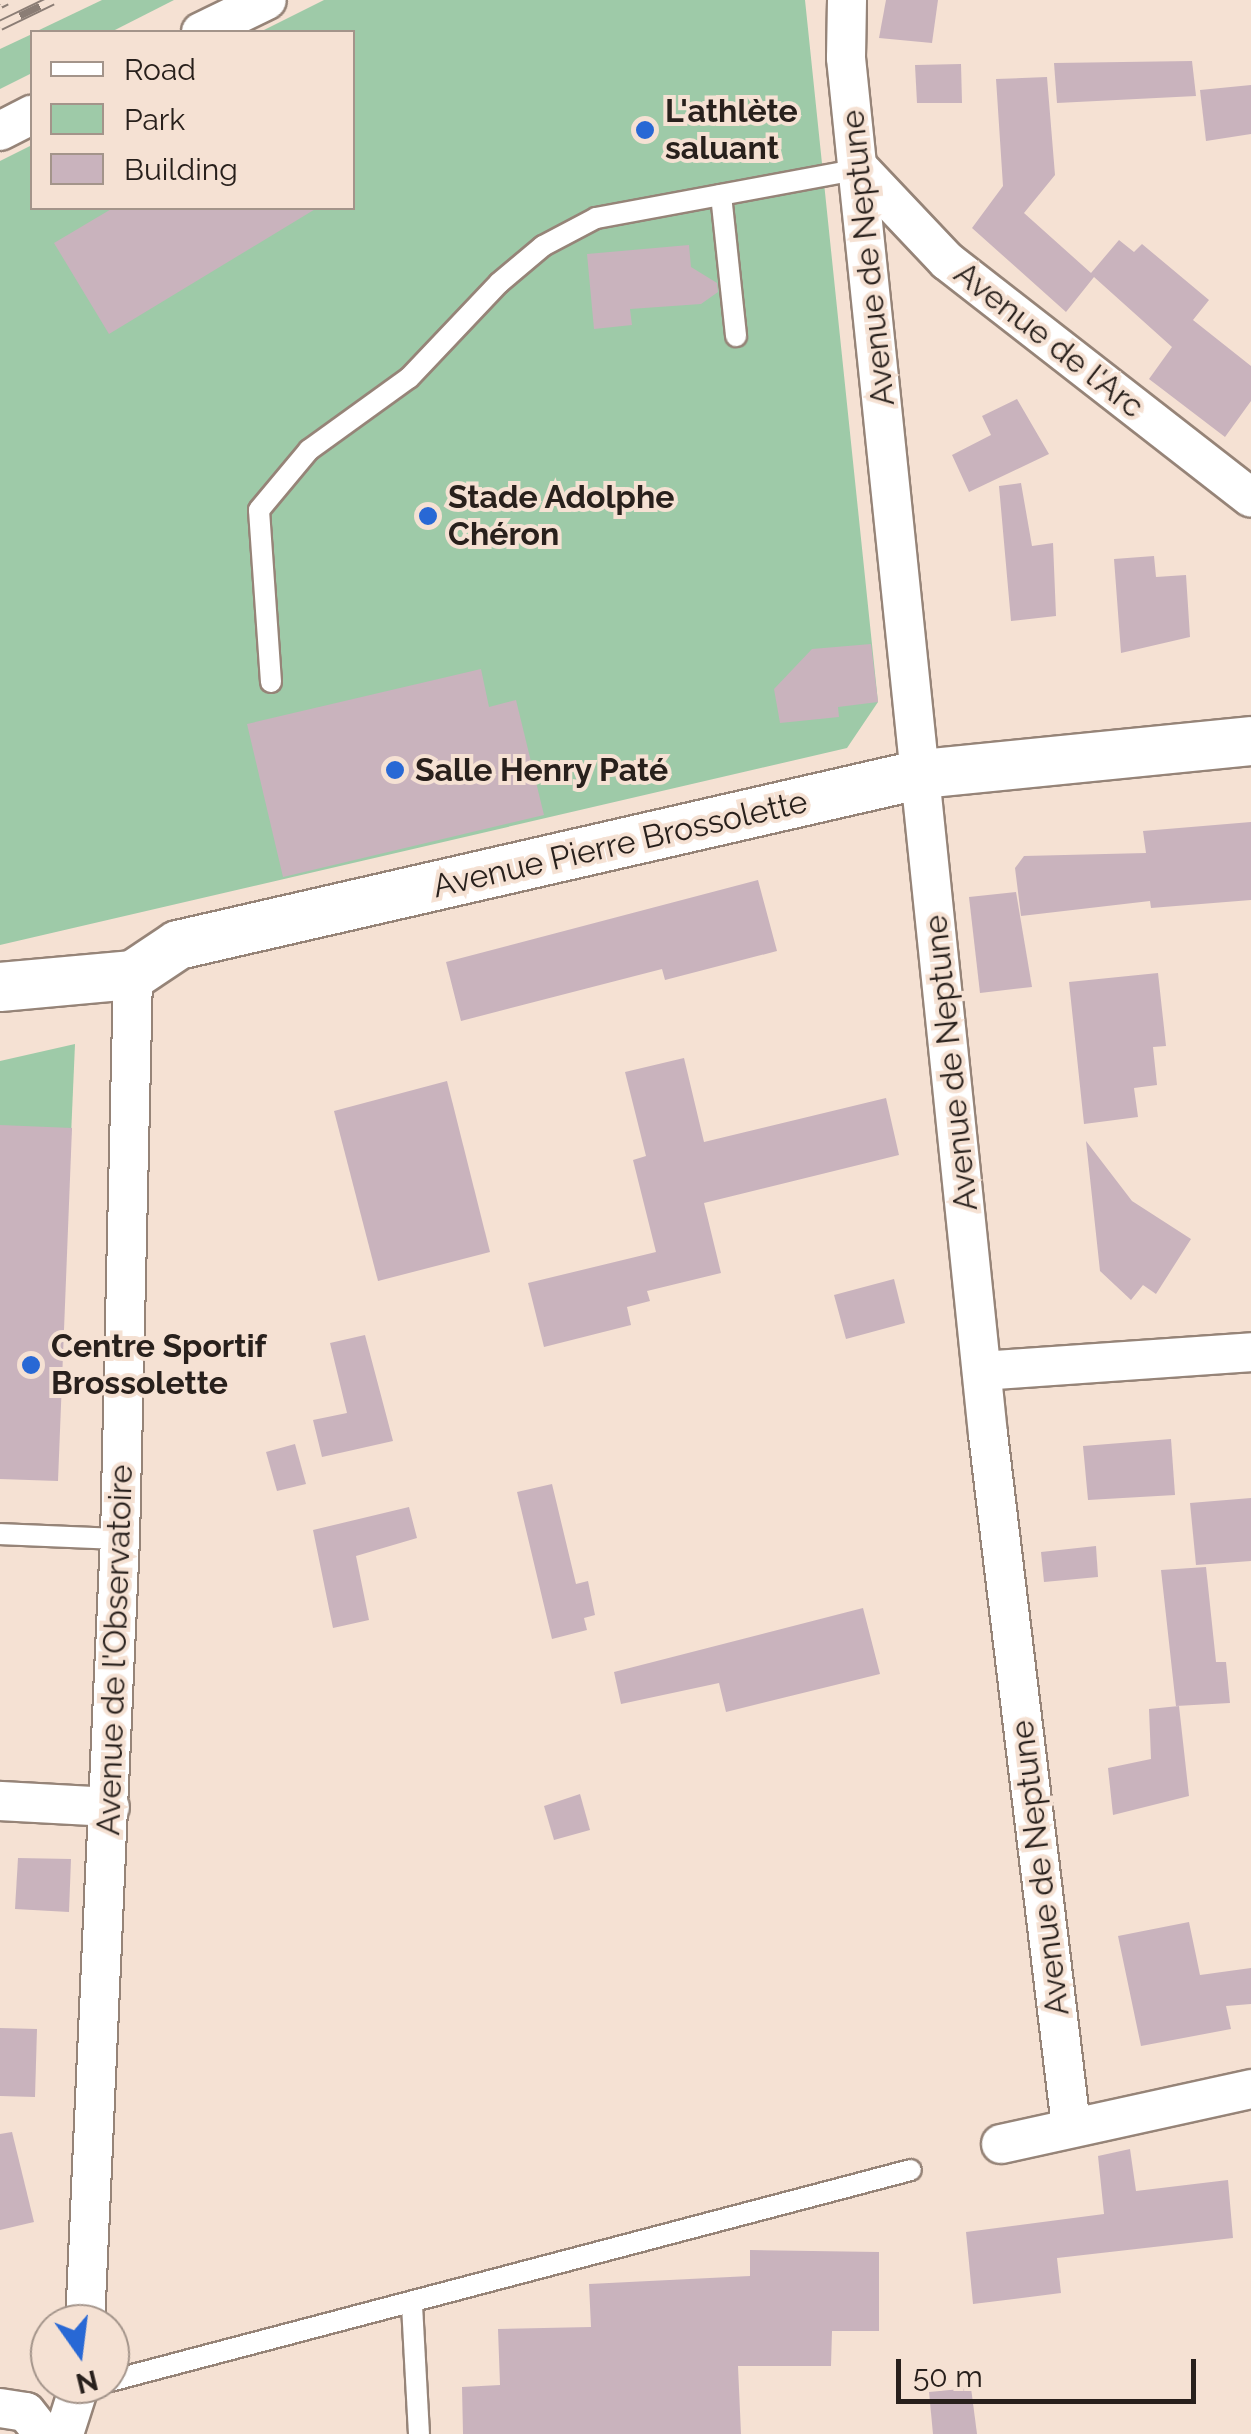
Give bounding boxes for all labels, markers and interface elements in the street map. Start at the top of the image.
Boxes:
legend [30,30,355,210]
text: Road [124,52,196,87]
place label: L'athlète saluant [665,93,798,168]
text: Park [124,102,185,137]
street label: Avenue de Neptune [833,108,903,408]
marker: L'athlète saluant [634,119,656,141]
text: Building [124,152,238,187]
street label: Avenue de l'Arc [947,254,1151,426]
place label: Stade Adolphe Chéron [448,479,675,554]
marker: Stade Adolphe Chéron [417,505,439,527]
place label: Salle Henry Paté [415,751,669,789]
marker: Salle Henry Paté [384,759,406,781]
street label: Avenue Pierre Brossolette [429,782,811,906]
street label: Avenue de Neptune [916,913,986,1213]
place label: Centre Sportif Brossolette [51,1328,266,1403]
marker: Centre Sportif Brossolette [20,1354,42,1376]
street label: Avenue de l'Observatoire [89,1464,141,1836]
street label: Avenue de Neptune [1003,1718,1077,2018]
north arrow [30,2304,130,2404]
scale bar [901,2339,1201,2401]
text: 50 m [913,2359,983,2394]
text: N [73,2363,101,2400]

